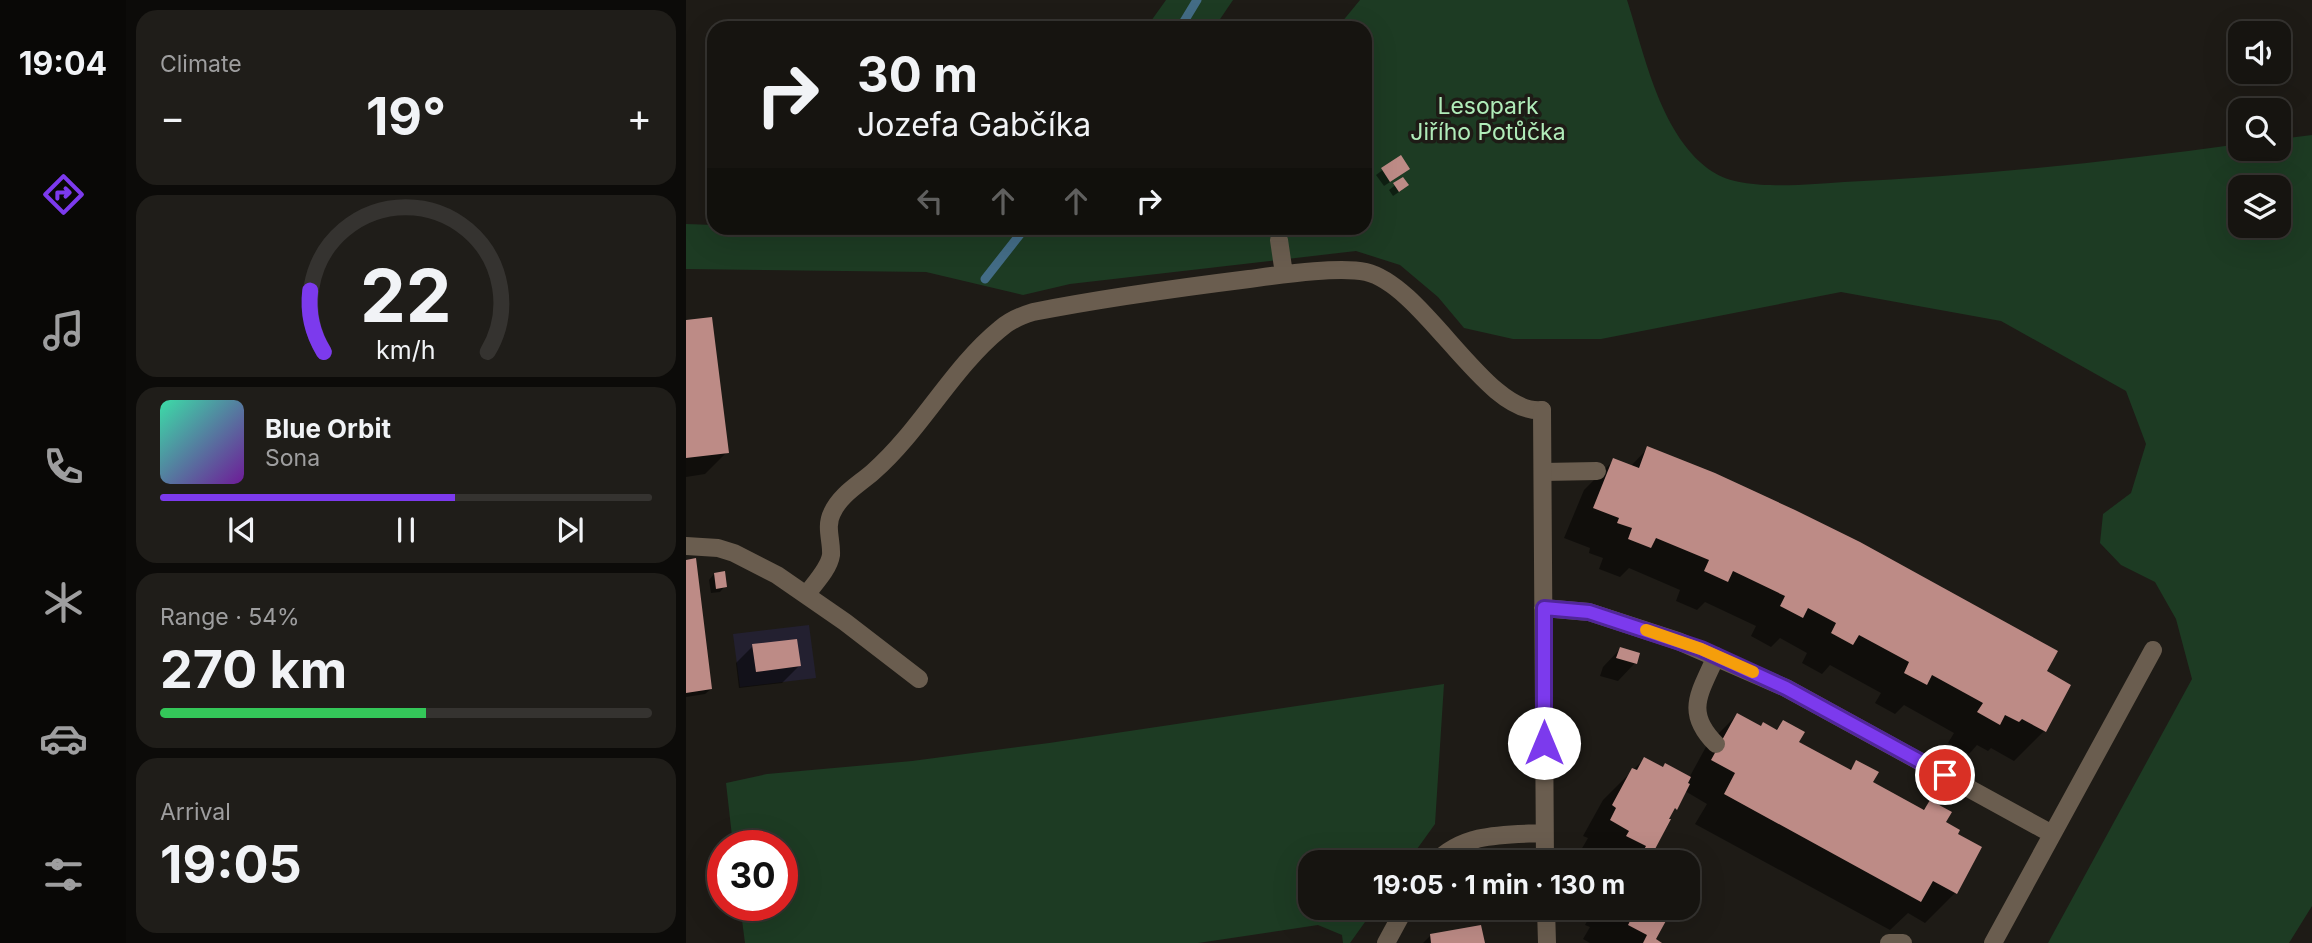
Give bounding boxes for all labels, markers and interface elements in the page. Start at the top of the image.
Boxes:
map controls [2228,21,2291,238]
button: sound [2228,21,2291,84]
text: 19:04 [19,44,107,83]
text: 30 m [857,45,978,104]
icon: right [742,49,833,140]
text: Climate [160,50,242,78]
text: 19° [366,85,446,148]
park label: Lesopark Jiřího Potůčka [1410,92,1566,146]
text: − [160,94,185,140]
text: + [627,94,652,140]
button: search [2228,98,2291,161]
text: Jozefa Gabčíka [857,105,1091,144]
icon: directions [39,170,88,219]
button: layers [2228,175,2291,238]
icon: left [911,182,949,220]
icon: ahead [984,182,1022,220]
icon: ahead [1057,182,1095,220]
icon: right [1130,182,1168,220]
text: 22 [360,252,452,341]
icon: music [39,306,88,355]
text: km/h [376,335,436,365]
text: Blue Orbit [265,413,391,444]
icon: phone [39,442,88,491]
text: Sona [265,444,320,472]
icon: previous [223,511,261,549]
icon: pause [387,511,425,549]
icon: next [551,511,589,549]
icon: climate [39,578,88,627]
text: Range · 54% [160,603,300,631]
text: 270 km [160,638,347,701]
position arrow [1507,706,1581,780]
icon: car [39,714,88,763]
pin [1915,745,1975,805]
icon: arrive [1926,756,1964,794]
text: Arrival [160,798,231,826]
speed limit sign: 30 [707,830,798,921]
text: 19:05 [160,833,302,896]
icon: filters [39,850,88,899]
text: 19:05 · 1 min · 130 m [1373,869,1625,900]

